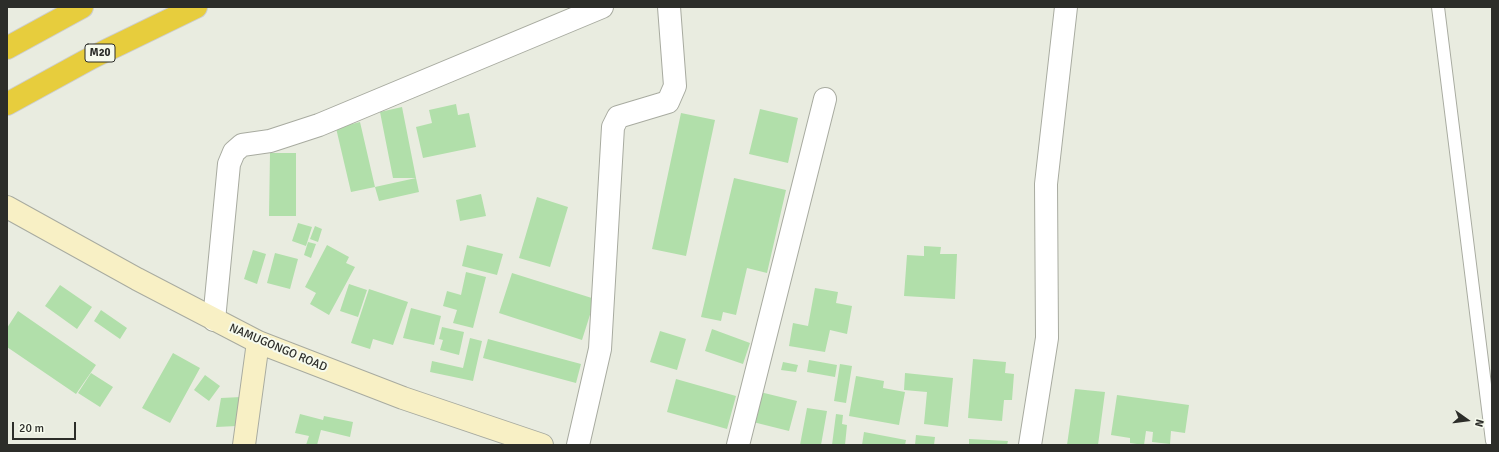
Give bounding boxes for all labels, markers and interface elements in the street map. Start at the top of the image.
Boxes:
road number: M20 [85,44,115,62]
street label: NAMUGONGO ROAD [227,321,329,375]
north arrow [1447,400,1487,440]
scale bar [14,414,78,440]
text: N [1472,418,1486,428]
text: 20 m [19,421,44,436]

